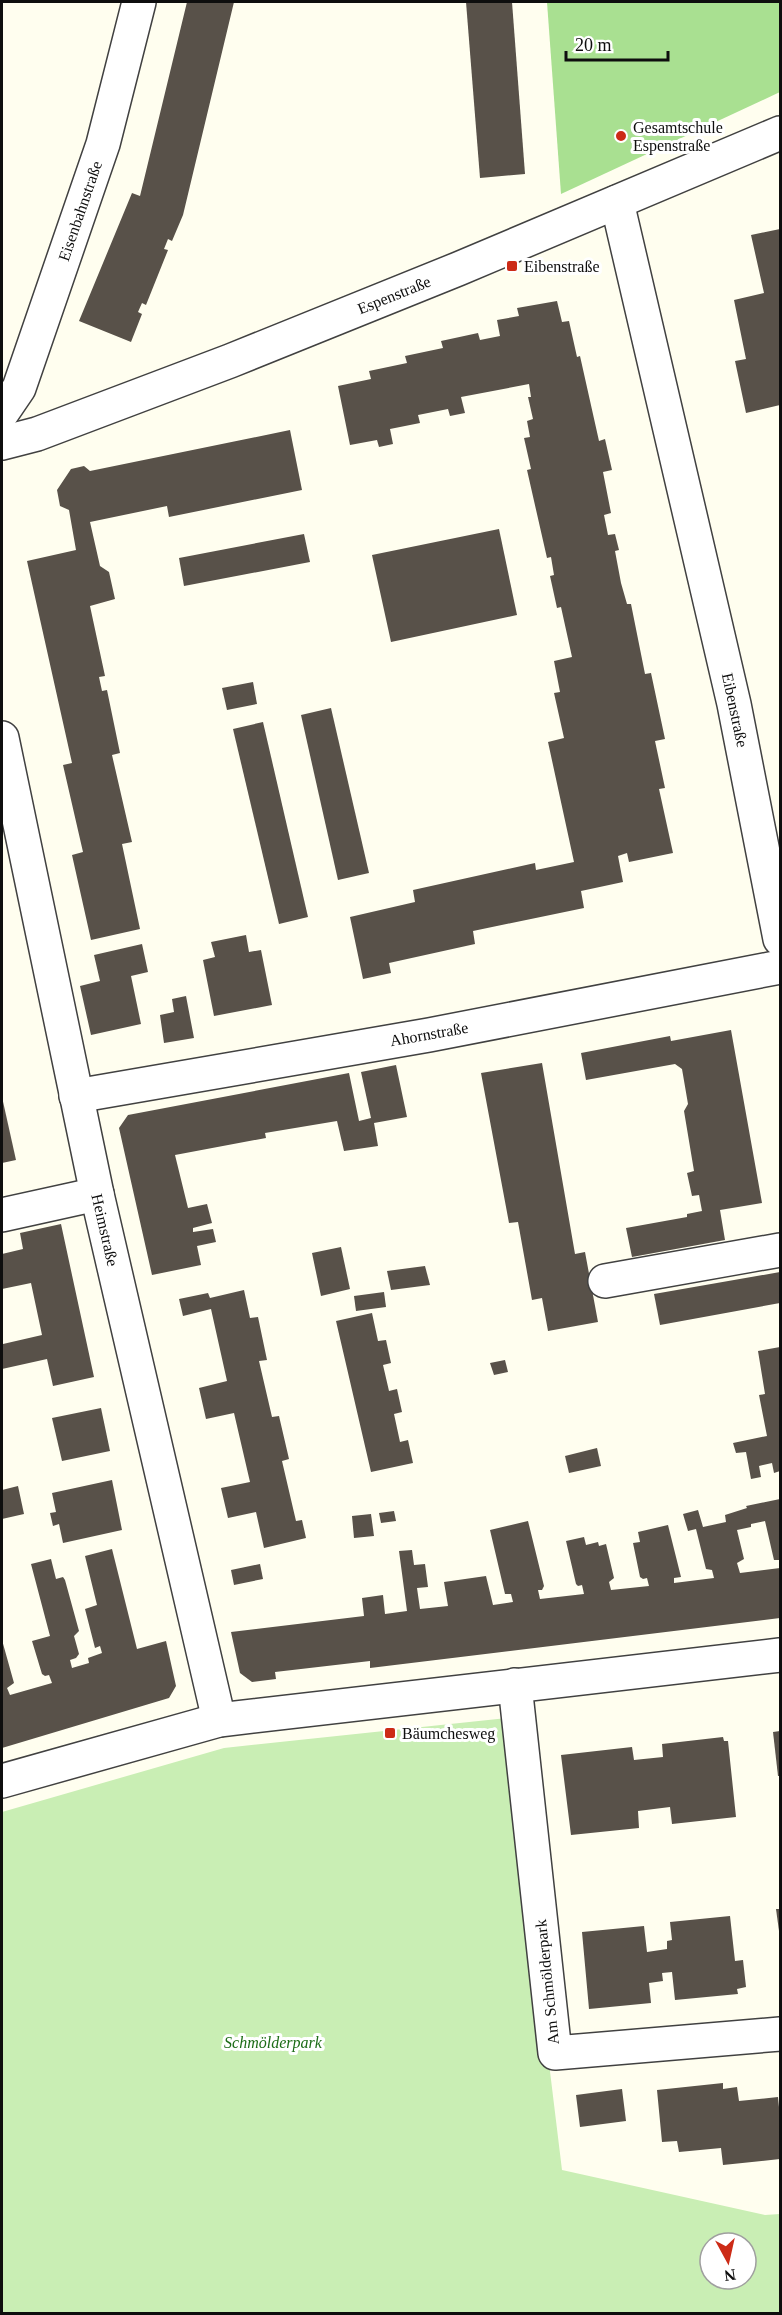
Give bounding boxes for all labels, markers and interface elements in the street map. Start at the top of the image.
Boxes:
scale bar [566,24,668,62]
text: 20 m [575,35,612,55]
place label: Gesamtschule Espenstraße [633,119,723,155]
marker: Gesamtschule Espenstraße [614,129,628,143]
street label: Eisenbahnstraße [55,159,105,263]
place label: Eibenstraße [524,258,600,275]
marker: Eibenstraße [505,259,519,273]
street label: Espenstraße [355,273,433,318]
street label: Eibenstraße [719,671,751,749]
street label: Ahornstraße [389,1019,469,1049]
street label: Heimstraße [88,1192,122,1268]
place label: Bäumchesweg [402,1725,495,1743]
marker: Bäumchesweg [383,1726,397,1740]
street label: Am Schmölderpark [532,1918,563,2045]
park label: Schmölderpark [224,2034,323,2052]
north arrow [698,2231,758,2291]
text: N [723,2266,737,2285]

